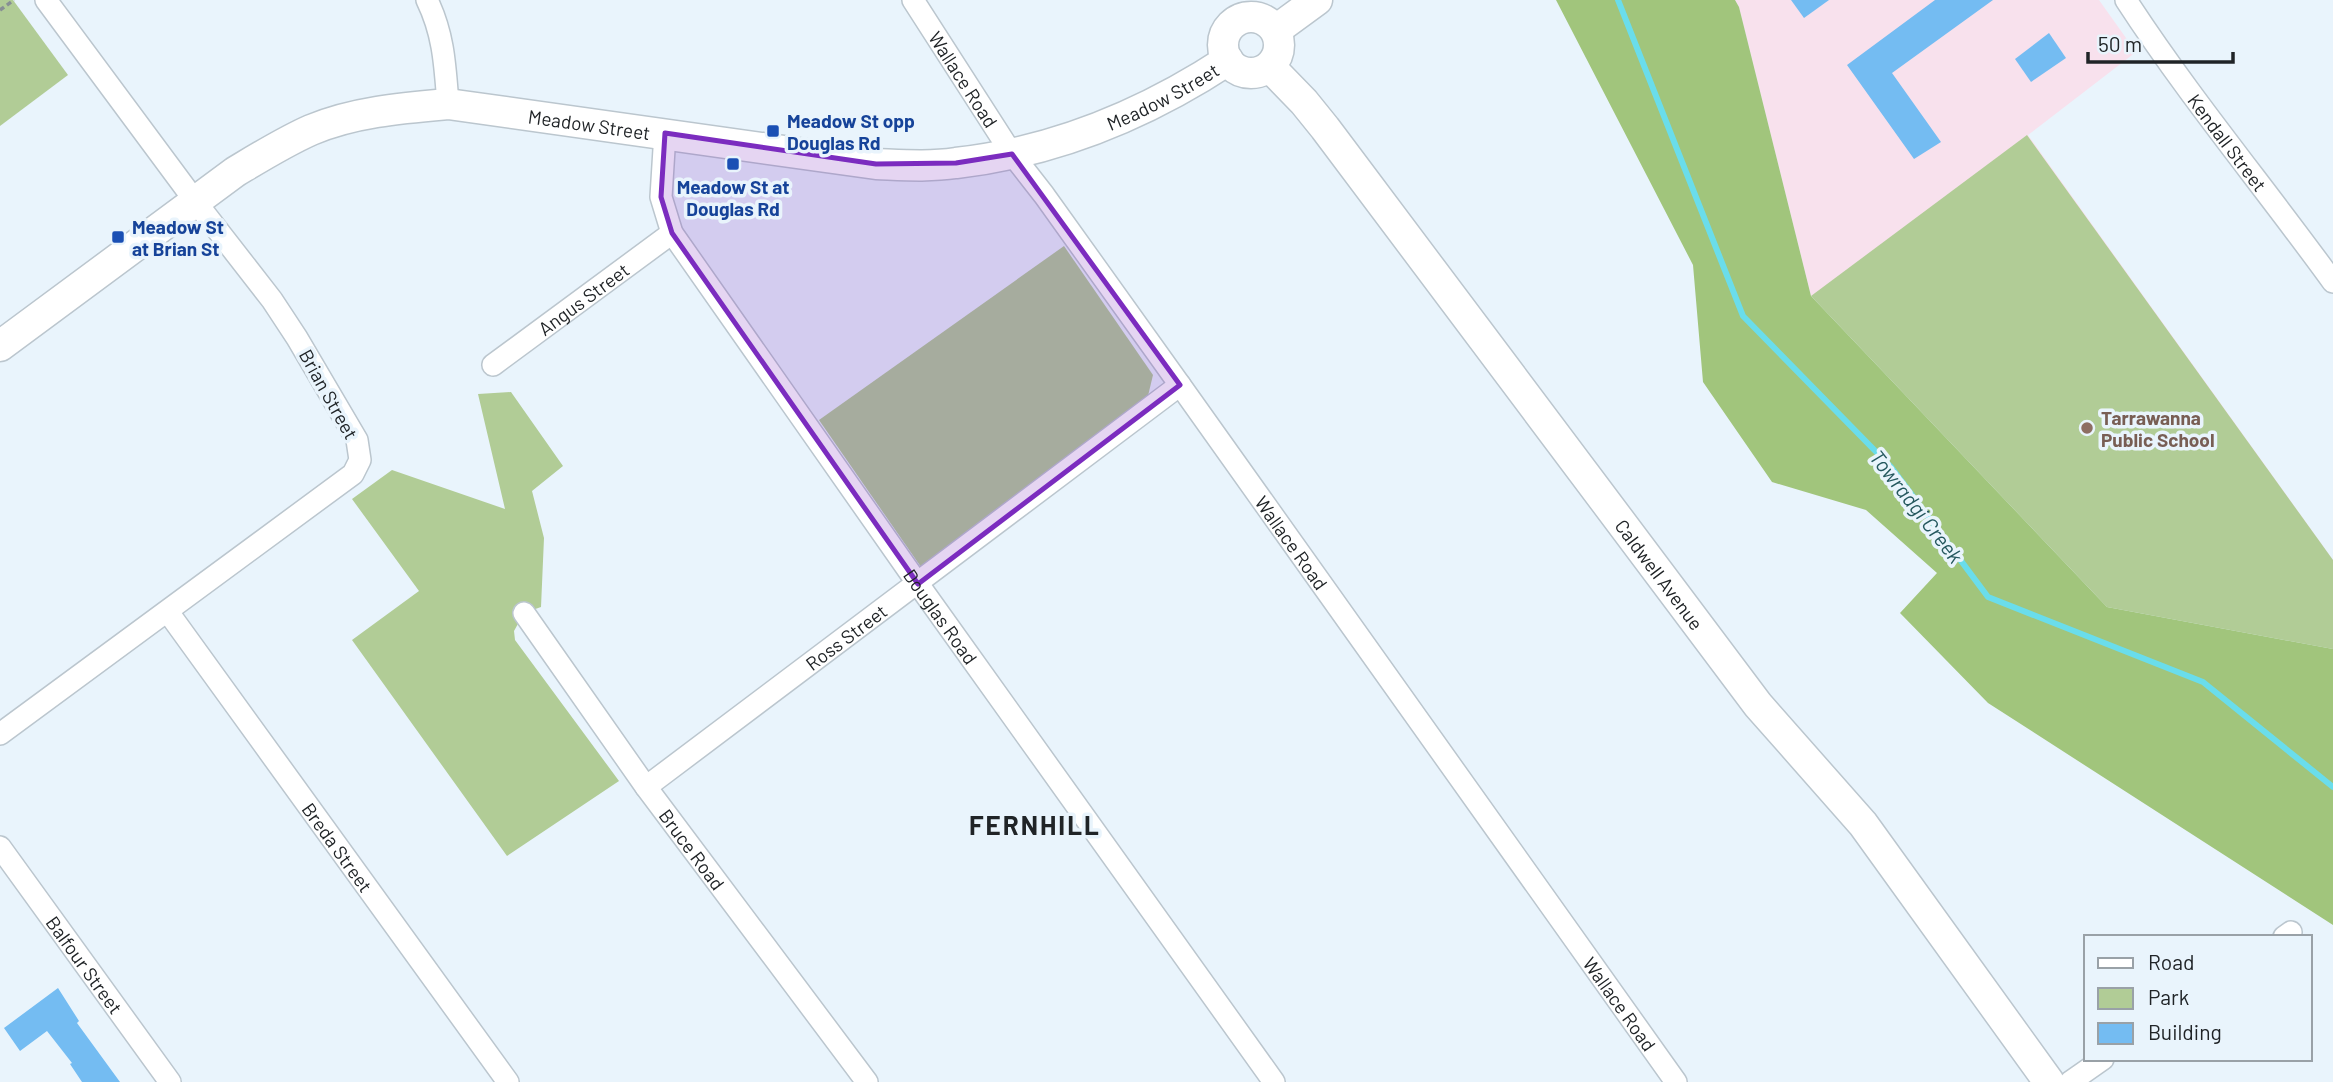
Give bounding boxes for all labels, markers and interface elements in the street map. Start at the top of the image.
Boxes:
scale bar [2088,21,2233,65]
street label: Wallace Road [924,27,1003,131]
text: 50 m [2098,31,2142,56]
street label: Meadow Street [1103,58,1223,135]
street label: Kendall Street [2184,89,2272,195]
street label: Meadow Street [527,104,652,144]
place label: Meadow St opp Douglas Rd [787,109,915,154]
marker: Meadow St opp Douglas Rd [765,123,781,139]
marker: Meadow St at Douglas Rd [725,156,741,172]
place label: Meadow St at Douglas Rd [677,175,789,220]
place label: Meadow St at Brian St [132,215,224,260]
marker: Meadow St at Brian St [110,229,126,245]
street label: Angus Street [533,258,633,340]
street label: Brian Street [295,345,363,443]
place label: Tarrawanna Public School [2101,406,2215,451]
marker: Tarrawanna Public School [2079,420,2095,436]
water label: Towradgi Creek [1865,444,1969,568]
street label: Wallace Road [1251,491,1333,594]
street label: Caldwell Avenue [1611,514,1709,634]
street label: Douglas Road [899,564,983,668]
street label: Ross Street [801,599,891,675]
street label: Breda Street [298,798,378,896]
street label: Bruce Road [655,804,730,894]
district label: FERNHILL [969,809,1101,840]
street label: Balfour Street [42,911,128,1018]
legend [2084,935,2312,1061]
text: Road [2148,949,2194,974]
street label: Wallace Road [1579,952,1661,1055]
text: Park [2148,984,2189,1009]
text: Building [2148,1019,2222,1044]

